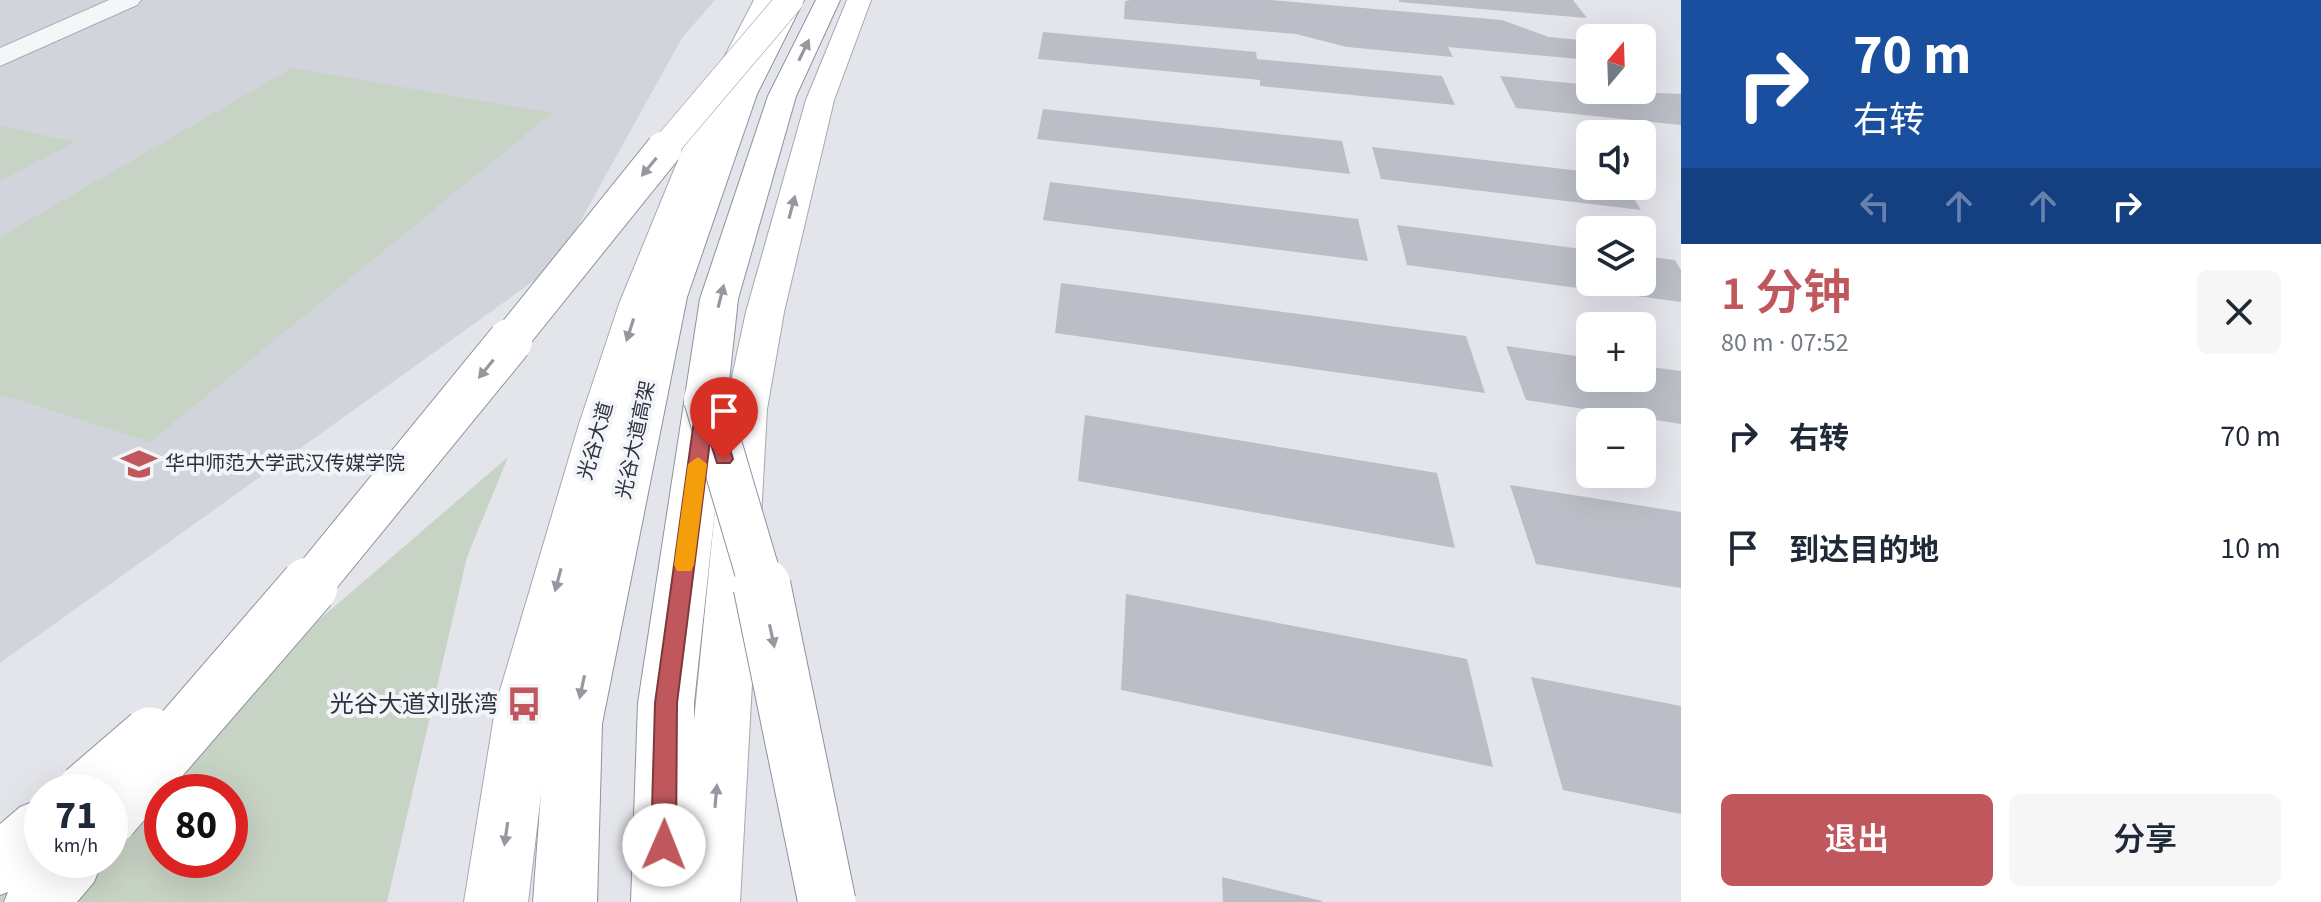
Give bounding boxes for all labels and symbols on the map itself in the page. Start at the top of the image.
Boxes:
north arrow [1576,24,1656,104]
one-way arrow [797,38,811,62]
one-way arrow [642,157,658,177]
one-way arrow [787,194,799,219]
one-way arrow [716,283,728,308]
one-way arrow [623,319,636,343]
one-way arrow [478,359,495,380]
pin [690,377,758,459]
street label: 光谷大道高架 [610,378,662,502]
street label: 光谷大道 [572,399,620,483]
school or university icon: 华中师范大学武汉传媒学院 [120,445,158,483]
place label: 华中师范大学武汉传媒学院 [165,450,405,478]
one-way arrow [551,568,563,593]
one-way arrow [766,624,779,649]
one-way arrow [575,675,588,700]
bus stop icon: 光谷大道刘张湾 [505,685,543,723]
place label: 光谷大道刘张湾 [330,687,498,722]
speed limit sign: 80 [144,774,248,878]
one-way arrow [710,783,723,808]
position arrow [622,803,706,887]
one-way arrow [499,822,512,847]

